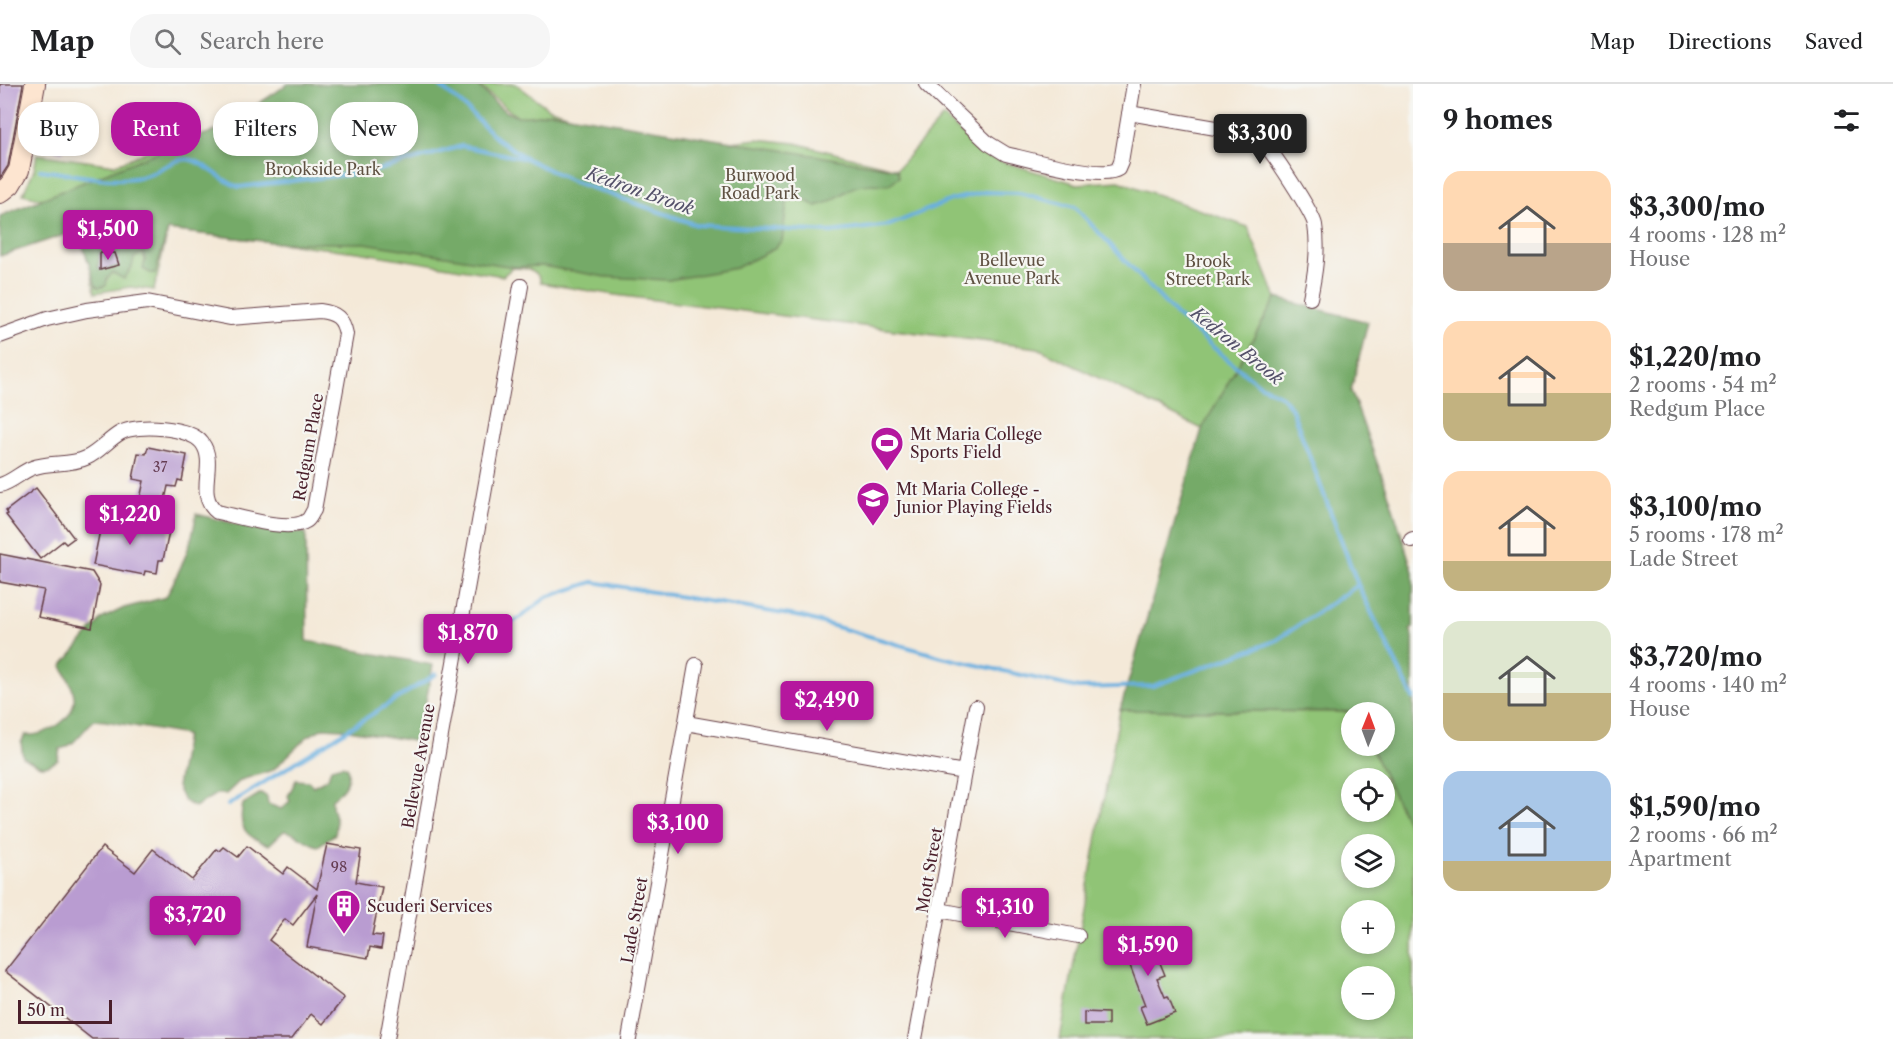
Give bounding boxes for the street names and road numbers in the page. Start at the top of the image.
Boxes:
street label: Redgum Place [289,392,327,502]
street label: Bellevue Avenue [397,702,439,830]
street label: Mott Street [912,825,946,914]
street label: Lade Street [617,875,651,965]

